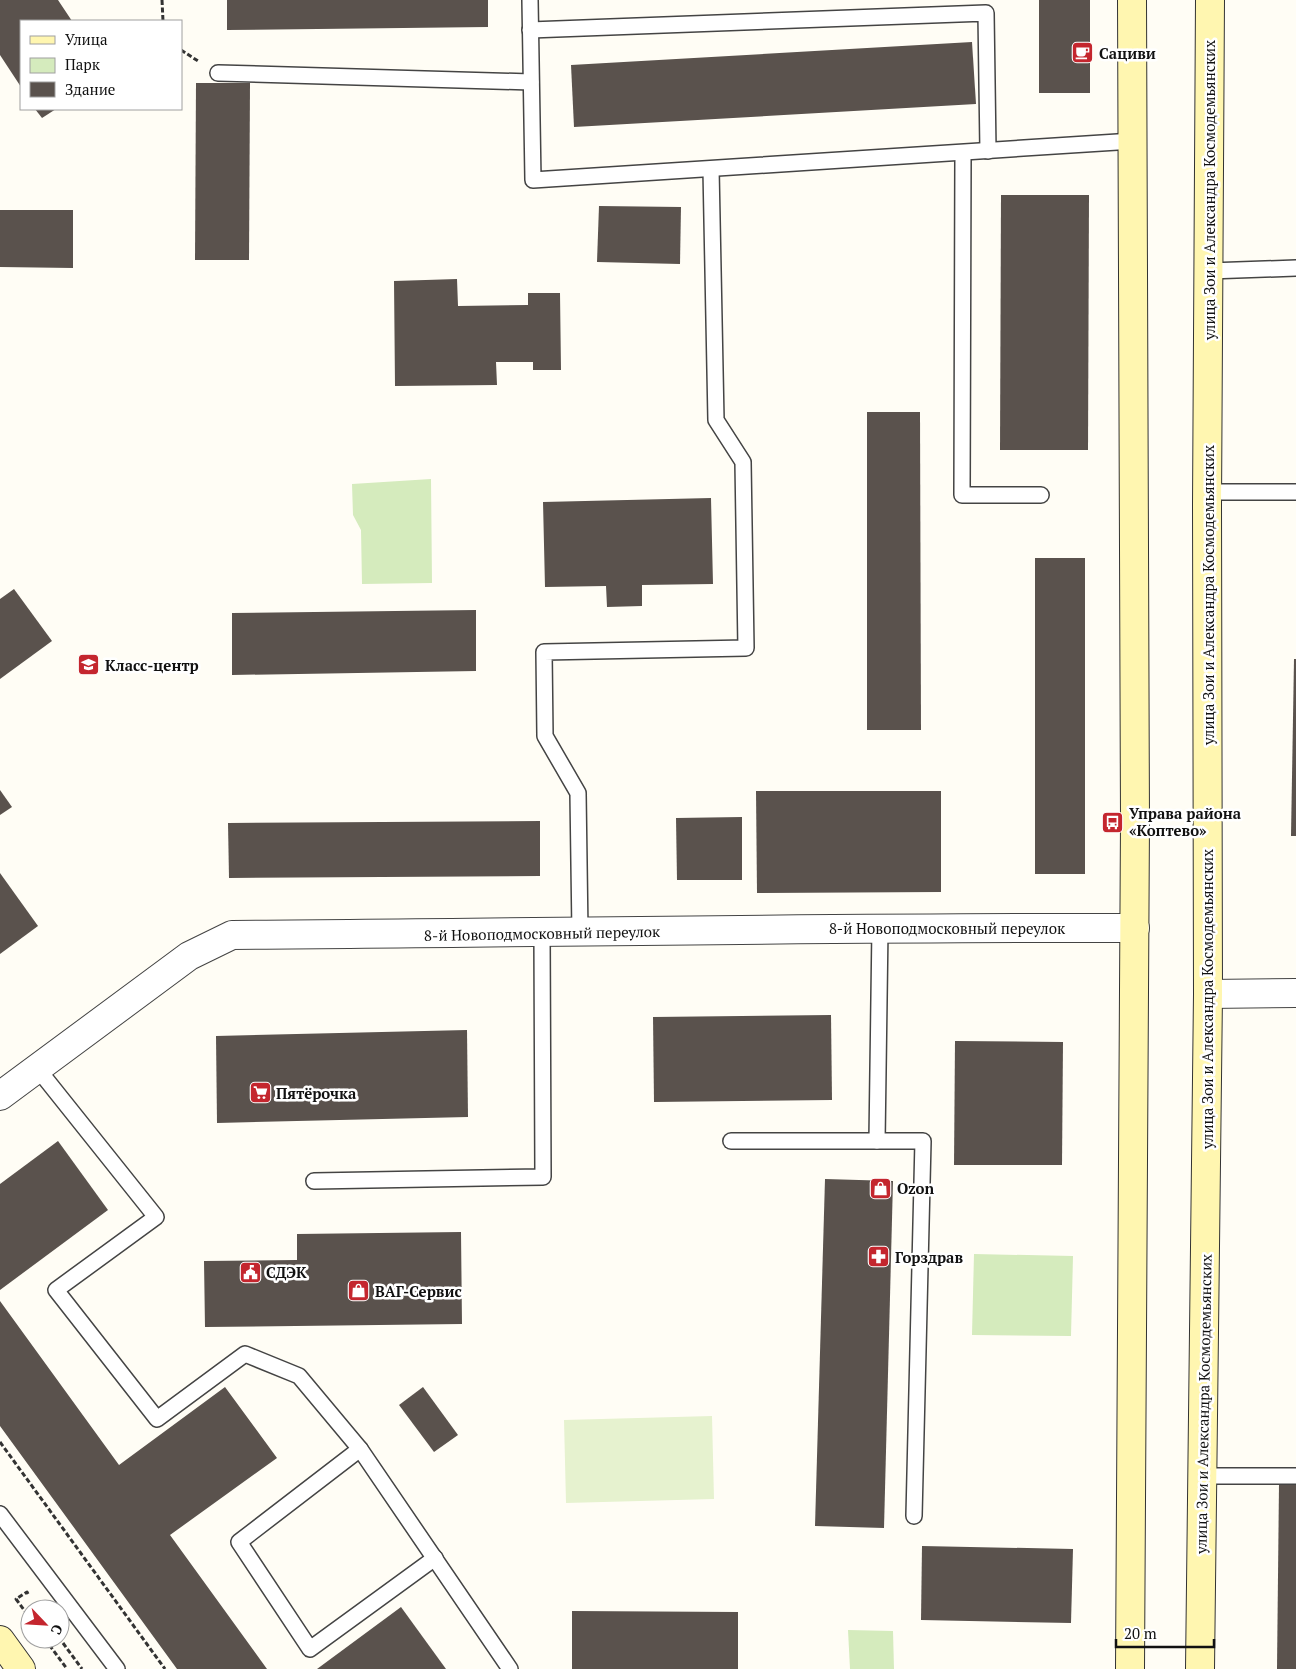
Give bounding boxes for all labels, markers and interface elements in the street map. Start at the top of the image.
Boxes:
legend [20,20,182,110]
text: Улица [65,29,108,49]
street label: улица Зои и Александра Космодемьянских [1199,40,1219,341]
cafe icon: Сациви [1071,41,1095,65]
place label: Сациви [1099,43,1156,63]
text: Парк [65,54,101,74]
text: Здание [65,79,115,99]
street label: улица Зои и Александра Космодемьянских [1198,445,1218,746]
school or university icon: Класс-центр [77,653,101,677]
place label: Класс-центр [105,655,199,675]
place label: Управа района «Коптево» [1129,803,1242,840]
bus stop icon: Управа района «Коптево» [1101,810,1125,834]
street label: улица Зои и Александра Космодемьянских [1197,849,1217,1150]
street label: 8-й Новоподмосковный переулок [829,918,1066,938]
street label: 8-й Новоподмосковный переулок [424,921,661,945]
supermarket icon: Пятёрочка [248,1081,272,1105]
place label: Пятёрочка [276,1083,357,1103]
shop icon: Ozon [869,1176,893,1200]
place label: Ozon [897,1178,934,1198]
pharmacy icon: Горздрав [867,1245,891,1269]
place label: Горздрав [895,1247,963,1267]
street label: улица Зои и Александра Космодемьянских [1190,1254,1216,1555]
public building icon: СДЭК [238,1260,262,1284]
place label: СДЭК [266,1262,307,1282]
shop icon: ВАГ-Сервис [347,1279,371,1303]
place label: ВАГ-Сервис [375,1281,462,1301]
north arrow [20,1599,70,1649]
scale bar [1116,1616,1214,1648]
text: С [47,1622,68,1638]
text: 20 m [1124,1623,1157,1643]

